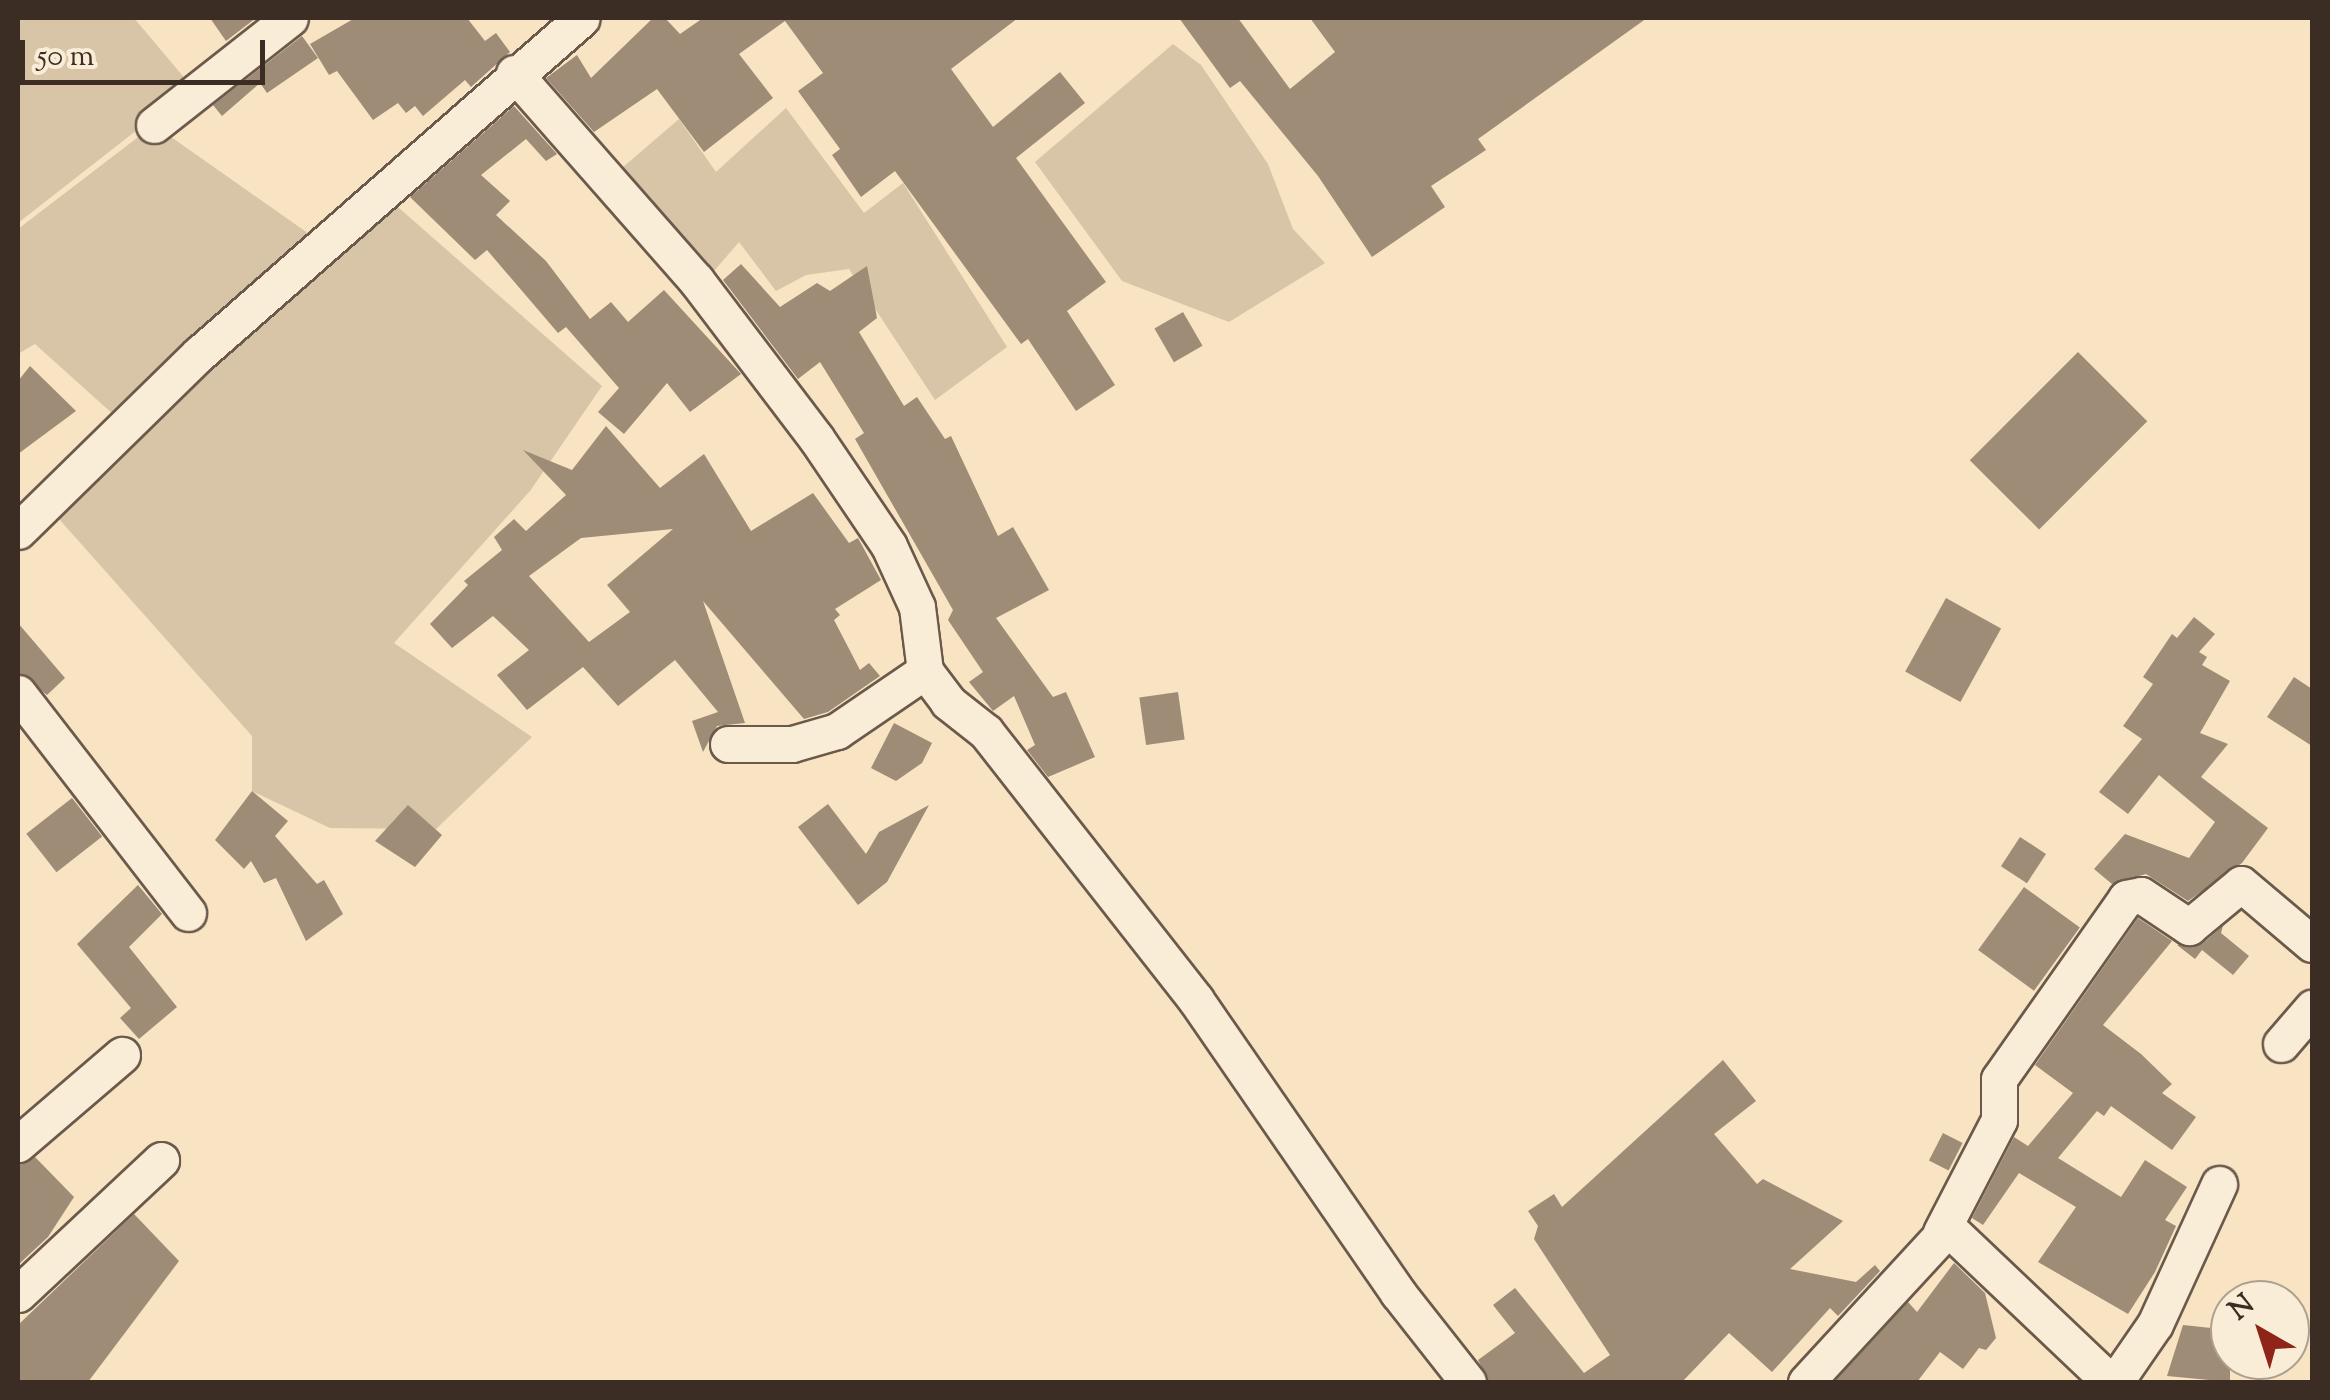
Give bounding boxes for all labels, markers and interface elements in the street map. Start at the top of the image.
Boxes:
scale bar [25,20,270,82]
text: 50 m [37,36,94,79]
north arrow [2210,1280,2310,1380]
text: N [2221,1286,2264,1331]

